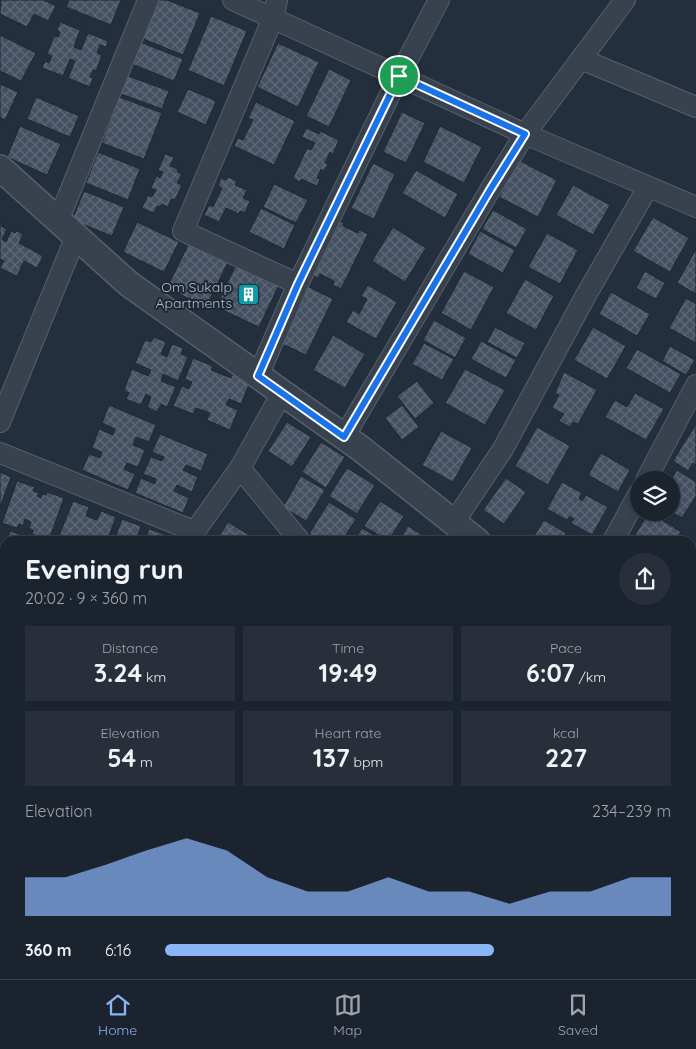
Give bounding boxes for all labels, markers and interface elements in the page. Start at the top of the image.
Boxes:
pin [378,55,420,97]
icon: arrive [385,62,413,90]
place label: Om Sukalp Apartments [155,278,232,312]
building icon: Om Sukalp Apartments [236,283,260,307]
map controls [630,471,680,521]
button: layers [630,471,680,521]
text: Evening run [25,551,184,586]
button: share [619,553,671,605]
text: 20:02 · 9 × 360 m [25,588,147,608]
text: Distance [102,639,158,657]
text: Time [332,639,364,657]
text: Pace [550,639,582,657]
text: 3.24 [94,657,142,688]
text: 19:49 [318,657,378,688]
text: 6:07 [526,657,575,688]
text: km [142,668,166,686]
text: /km [575,668,606,686]
text: Elevation [100,724,160,742]
text: Heart rate [315,724,381,742]
text: kcal [553,724,579,742]
text: 54 [107,742,136,773]
text: 137 [313,742,350,773]
text: 227 [545,742,587,773]
text: m [136,753,153,771]
text: bpm [350,753,383,771]
text: Elevation [25,801,92,821]
text: 234–239 m [592,801,671,821]
text: 360 m [25,940,72,960]
text: 6:16 [105,940,131,960]
tab: Home [98,991,137,1039]
tab: Map [333,991,362,1039]
tab: Saved [558,991,598,1039]

